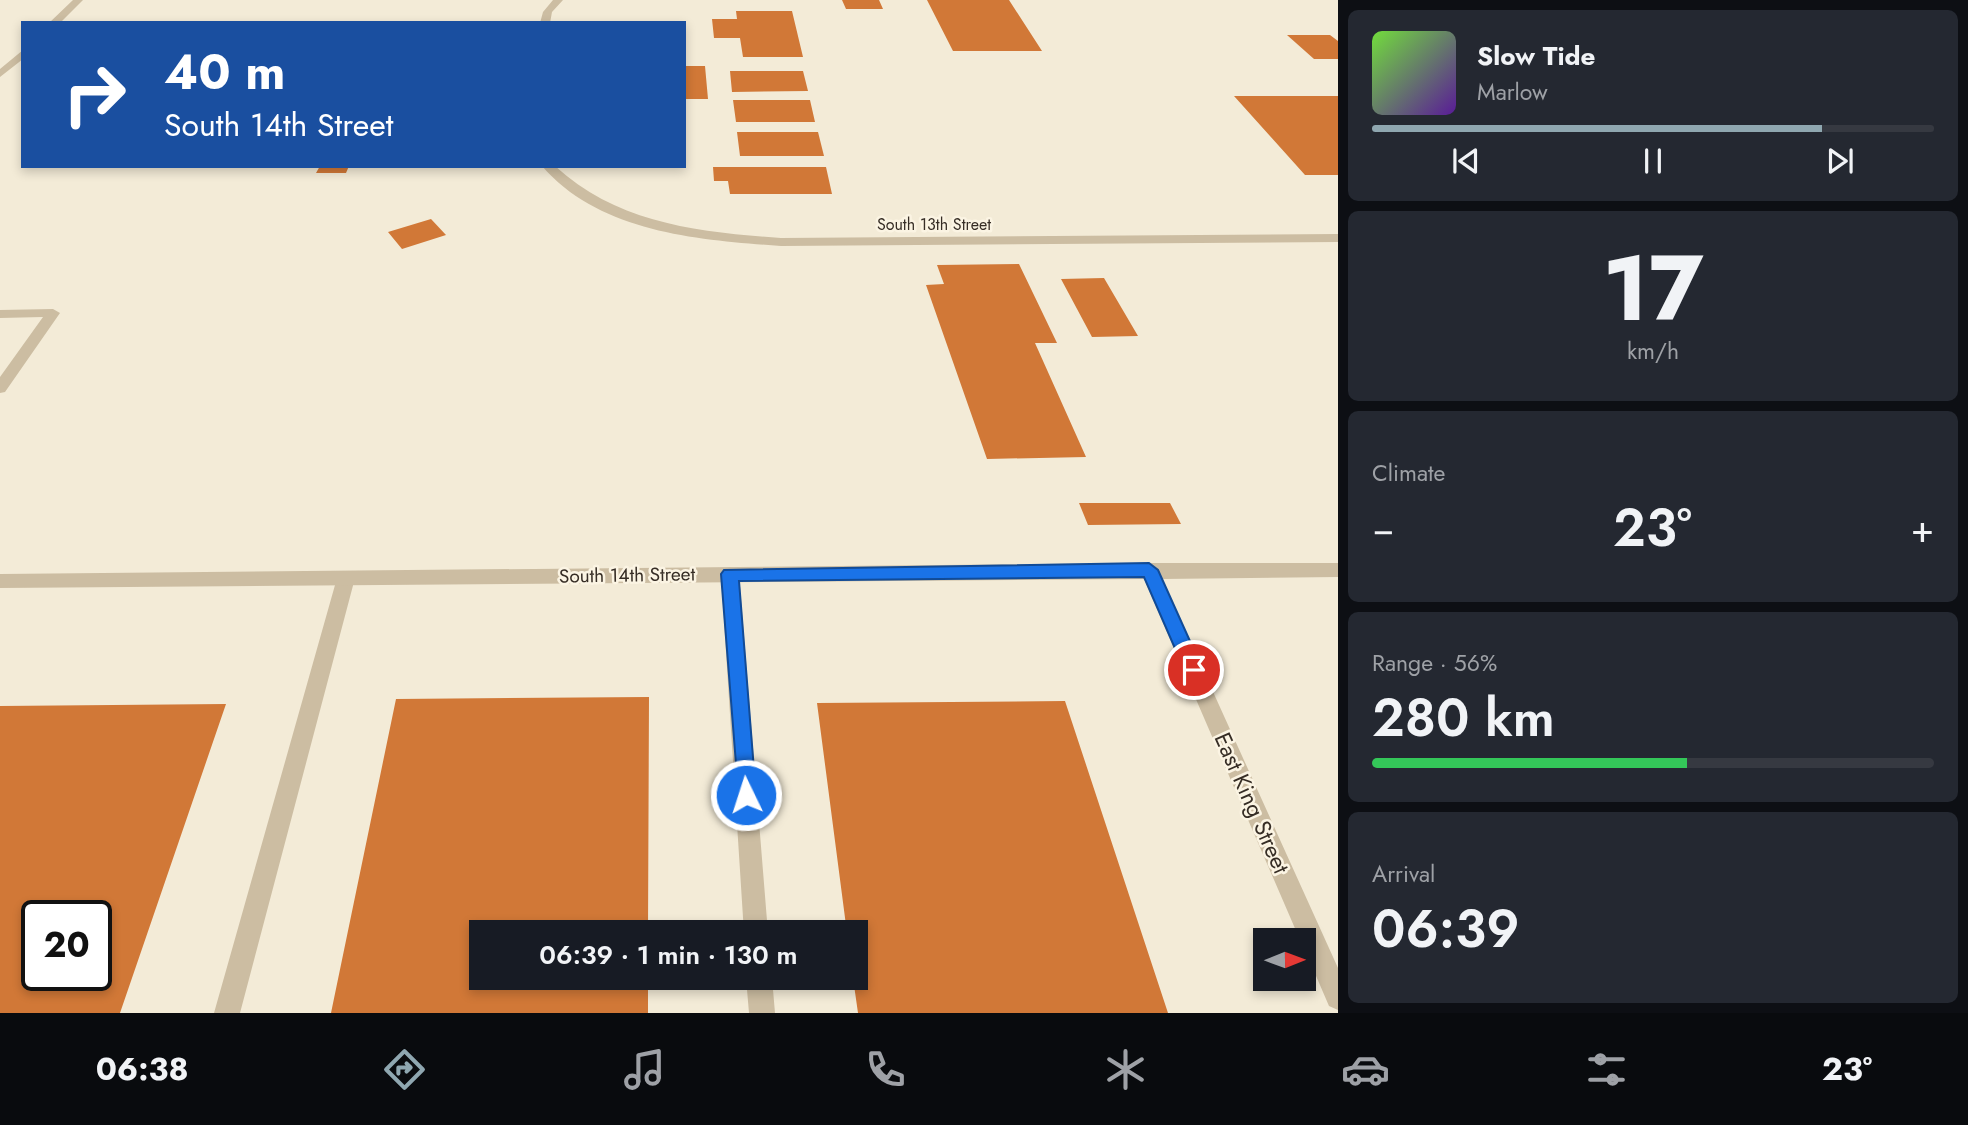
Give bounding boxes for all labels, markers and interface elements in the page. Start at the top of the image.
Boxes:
text: 40 m [164,37,286,107]
text: Slow Tide [1477,37,1596,75]
icon: right [49,49,140,140]
text: Marlow [1477,75,1548,109]
text: South 14th Street [164,102,393,148]
icon: previous [1447,142,1485,180]
icon: pause [1634,142,1672,180]
icon: next [1821,142,1859,180]
street label: South 13th Street [877,213,991,236]
text: 17 [1602,223,1704,354]
text: km/h [1627,334,1679,368]
text: Climate [1372,456,1445,490]
text: 23° [1613,490,1692,566]
text: − [1372,501,1394,556]
text: + [1911,501,1934,556]
street label: South 14th Street [559,560,696,590]
pin [1164,640,1224,700]
text: Range · 56% [1372,646,1497,680]
icon: arrive [1175,651,1213,689]
text: 280 km [1372,680,1555,756]
street label: East King Street [1206,727,1299,879]
position arrow [709,758,783,832]
text: Arrival [1372,857,1435,891]
text: 06:39 [1372,891,1519,967]
speed limit sign: 20 [21,900,112,991]
north arrow [1253,928,1316,990]
map controls [1253,928,1316,991]
text: 06:39 · 1 min · 130 m [539,936,798,974]
icon: directions [380,1045,429,1094]
icon: music [620,1045,669,1094]
icon: phone [861,1045,910,1094]
icon: climate [1101,1045,1150,1094]
icon: car [1341,1045,1390,1094]
icon: filters [1582,1045,1631,1094]
text: 06:38 [96,1046,189,1092]
text: 23° [1822,1046,1872,1092]

